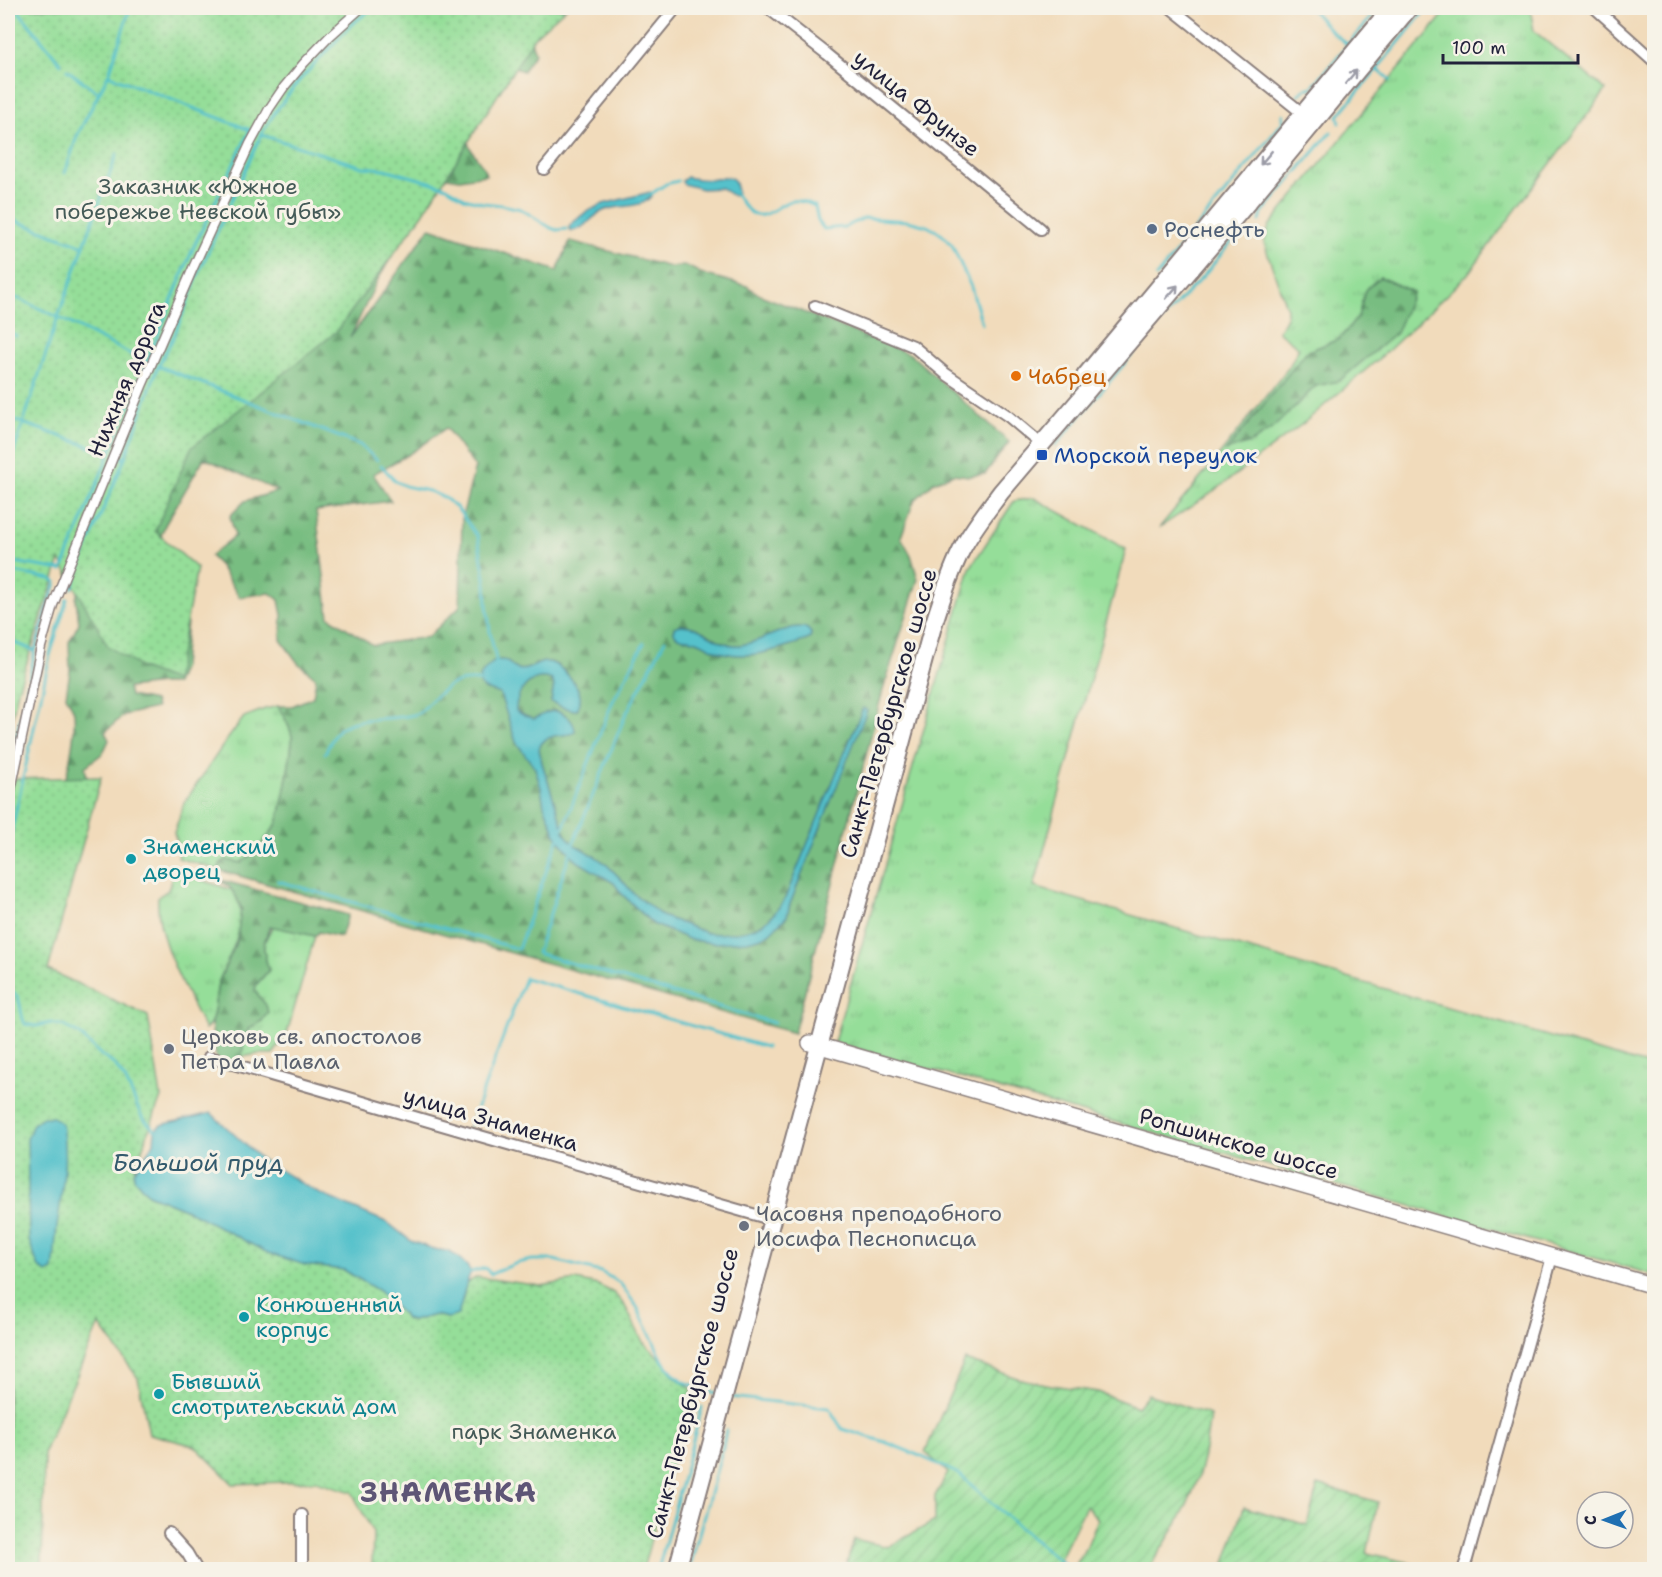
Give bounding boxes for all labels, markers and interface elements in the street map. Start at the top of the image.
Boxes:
scale bar [1443,27,1578,65]
text: 100 m [1452,36,1506,60]
street label: улица Фрунзе [847,43,986,163]
one-way arrow [1344,70,1357,86]
one-way arrow [1259,150,1272,166]
park label: Заказник «Южное побережье Невской губы» [55,172,341,226]
place label: Роснефть [1164,215,1265,244]
marker: Роснефть [1145,222,1159,236]
one-way arrow [1165,284,1178,300]
street label: Нижняя дорога [81,297,172,461]
place label: Чабрец [1028,362,1107,391]
marker: Чабрец [1009,369,1023,383]
place label: Морской переулок [1054,441,1258,470]
marker: Морской переулок [1035,448,1049,462]
street label: Санкт-Петербургское шоссе [833,565,944,861]
place label: Знаменский дворец [143,832,276,886]
marker: Знаменский дворец [124,852,138,866]
place label: Церковь св. апостолов Петра и Павла [181,1022,422,1076]
marker: Церковь св. апостолов Петра и Павла [162,1042,176,1056]
street label: улица Знаменка [400,1081,582,1158]
street label: Ропшинское шоссе [1136,1101,1342,1186]
water label: Большой пруд [112,1147,284,1179]
place label: Часовня преподобного Иосифа Песнописца [756,1199,1002,1253]
marker: Часовня преподобного Иосифа Песнописца [737,1219,751,1233]
street label: Санкт-Петербургское шоссе [640,1245,745,1542]
place label: Конюшенный корпус [256,1290,402,1344]
marker: Конюшенный корпус [237,1310,251,1324]
place label: Бывший смотрительский дом [171,1367,397,1421]
marker: Бывший смотрительский дом [152,1387,166,1401]
park label: парк Знаменка [452,1417,617,1446]
district label: ЗНАМЕНКА [361,1473,537,1511]
north arrow [1575,1490,1635,1550]
text: С [1580,1515,1601,1525]

